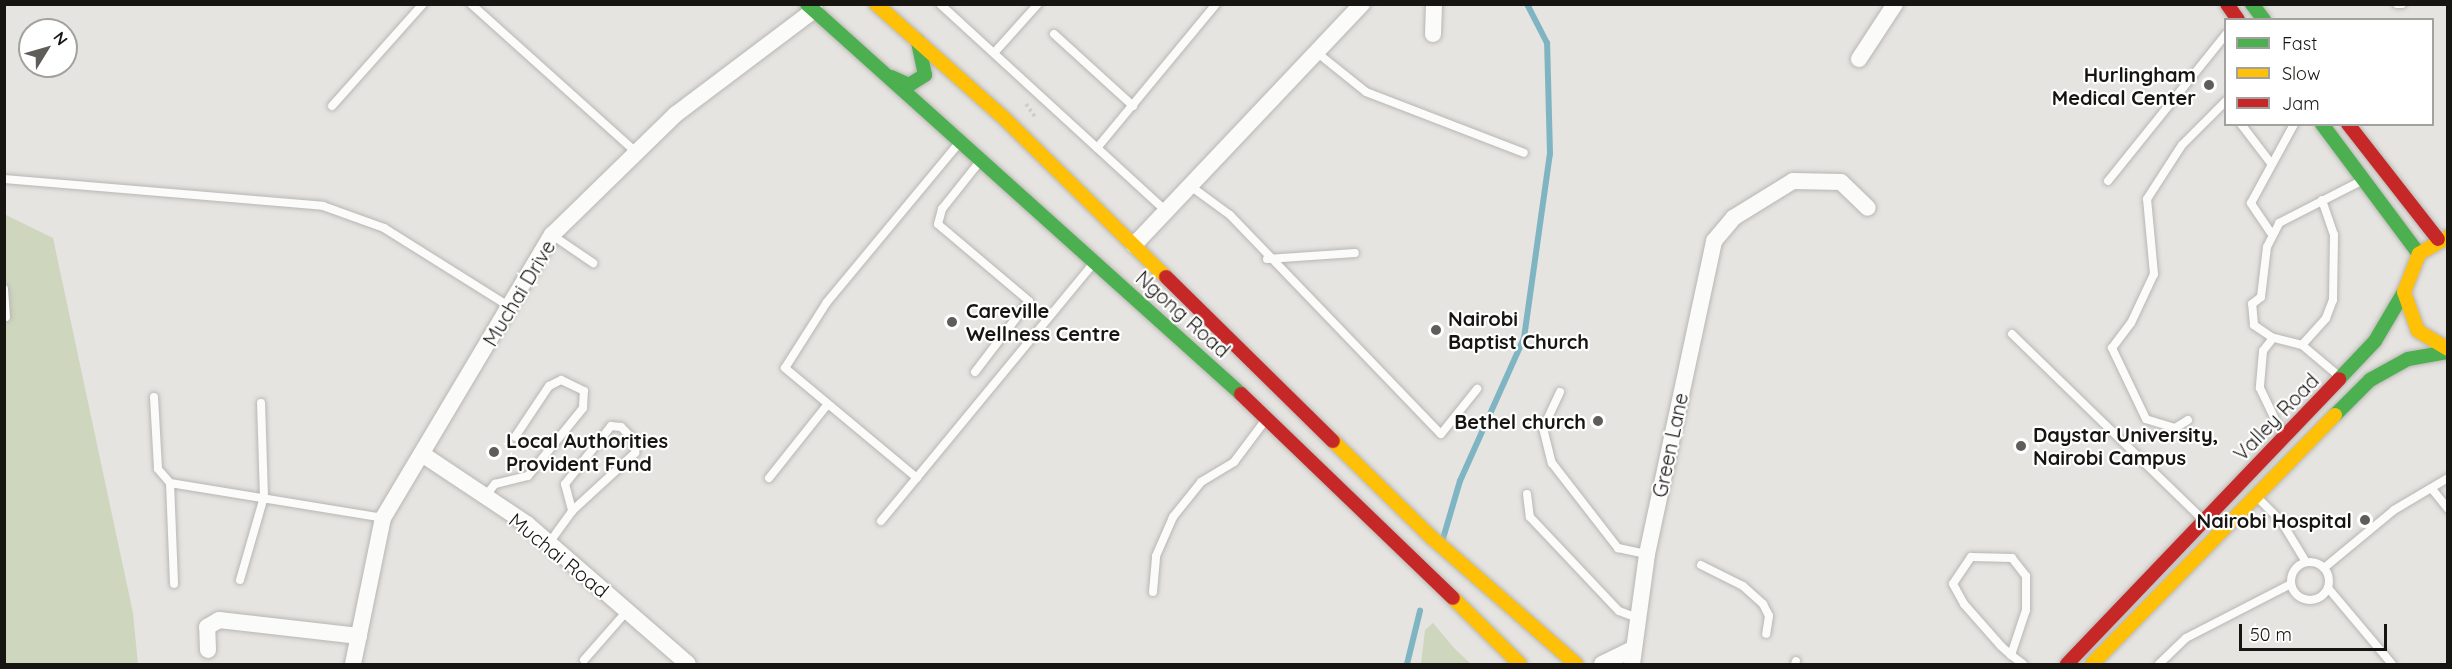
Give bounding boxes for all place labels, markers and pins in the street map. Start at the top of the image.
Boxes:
place label: Hurlingham Medical Center [2052,62,2196,109]
marker: Hurlingham Medical Center [2200,76,2218,94]
place label: Careville Wellness Centre [966,298,1120,345]
place label: Nairobi Baptist Church [1448,306,1589,353]
marker: Careville Wellness Centre [943,313,961,331]
marker: Nairobi Baptist Church [1429,323,1443,337]
place label: Bethel church [1454,409,1586,433]
marker: Bethel church [1591,414,1605,428]
place label: Daystar University, Nairobi Campus [2033,422,2218,469]
place label: Local Authorities Provident Fund [506,428,668,475]
marker: Daystar University, Nairobi Campus [2014,439,2028,453]
marker: Local Authorities Provident Fund [487,445,501,459]
place label: Nairobi Hospital [2197,508,2352,532]
marker: Nairobi Hospital [2356,511,2374,529]

